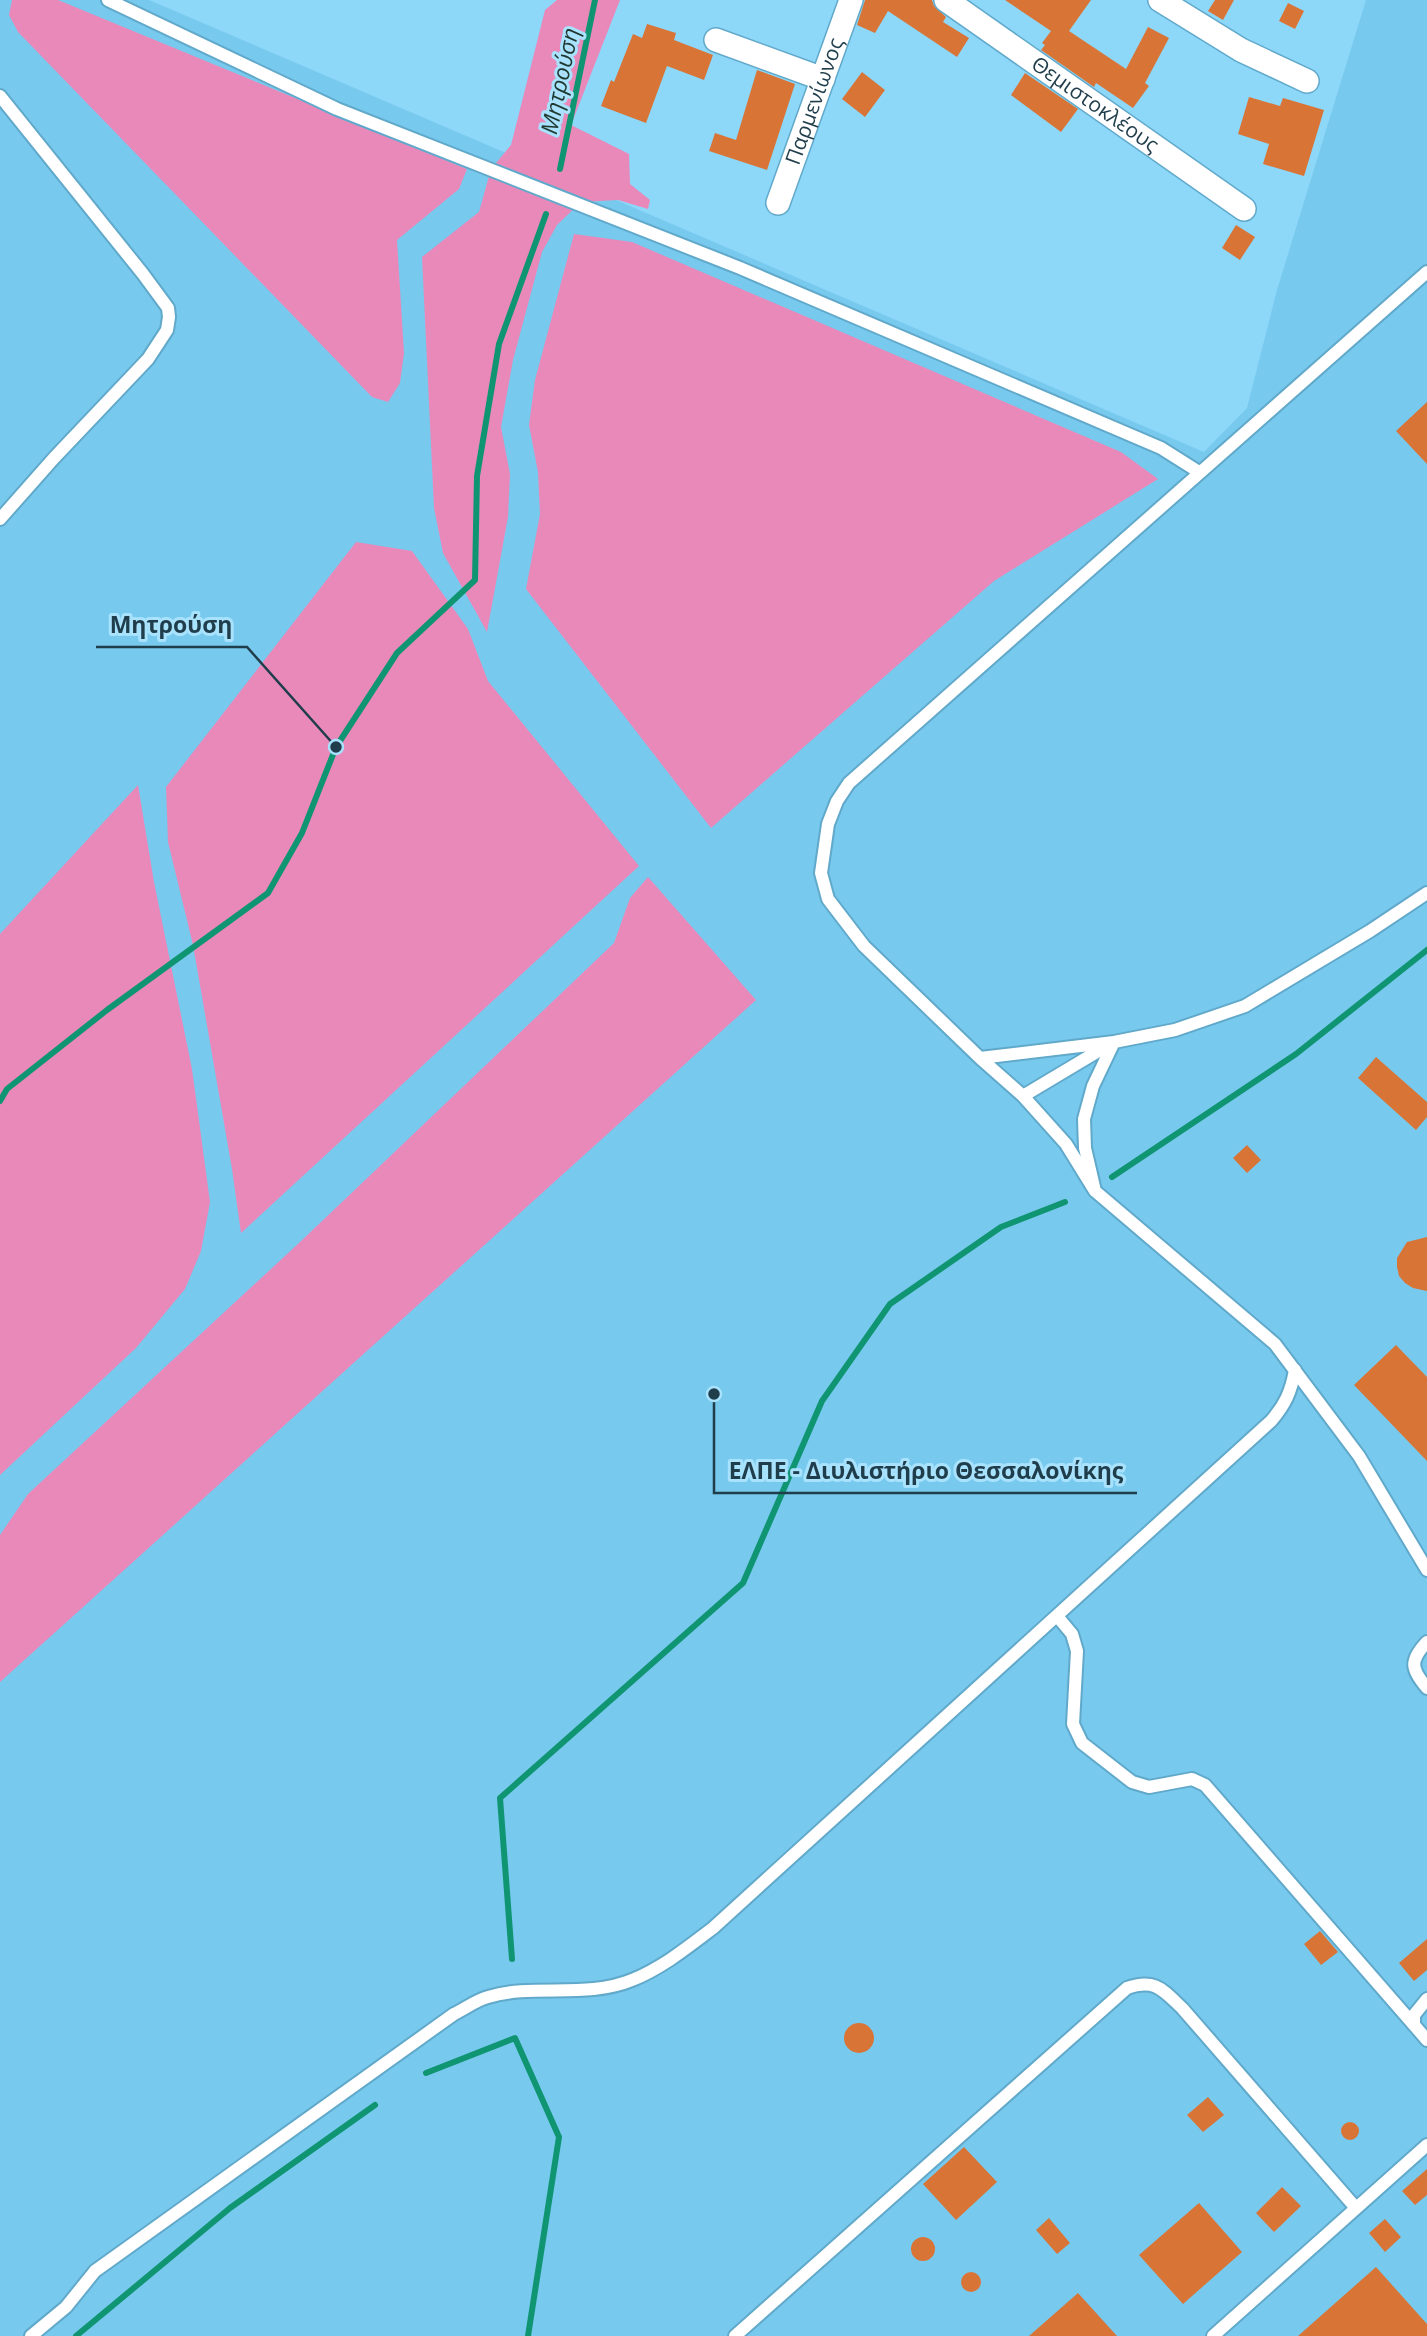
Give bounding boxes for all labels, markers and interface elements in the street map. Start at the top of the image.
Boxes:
water label: Μητρούση [532,25,586,137]
street label: Παρμενίωνος [778,34,849,168]
street label: Θεμιστοκλέους [1026,49,1165,158]
callout: Μητρούση [96,603,247,647]
text: Μητρούση [110,608,232,640]
callout: ΕΛΠΕ - Διυλιστήριο Θεσσαλονίκης [714,1449,1137,1493]
text: ΕΛΠΕ - Διυλιστήριο Θεσσαλονίκης [729,1454,1124,1486]

